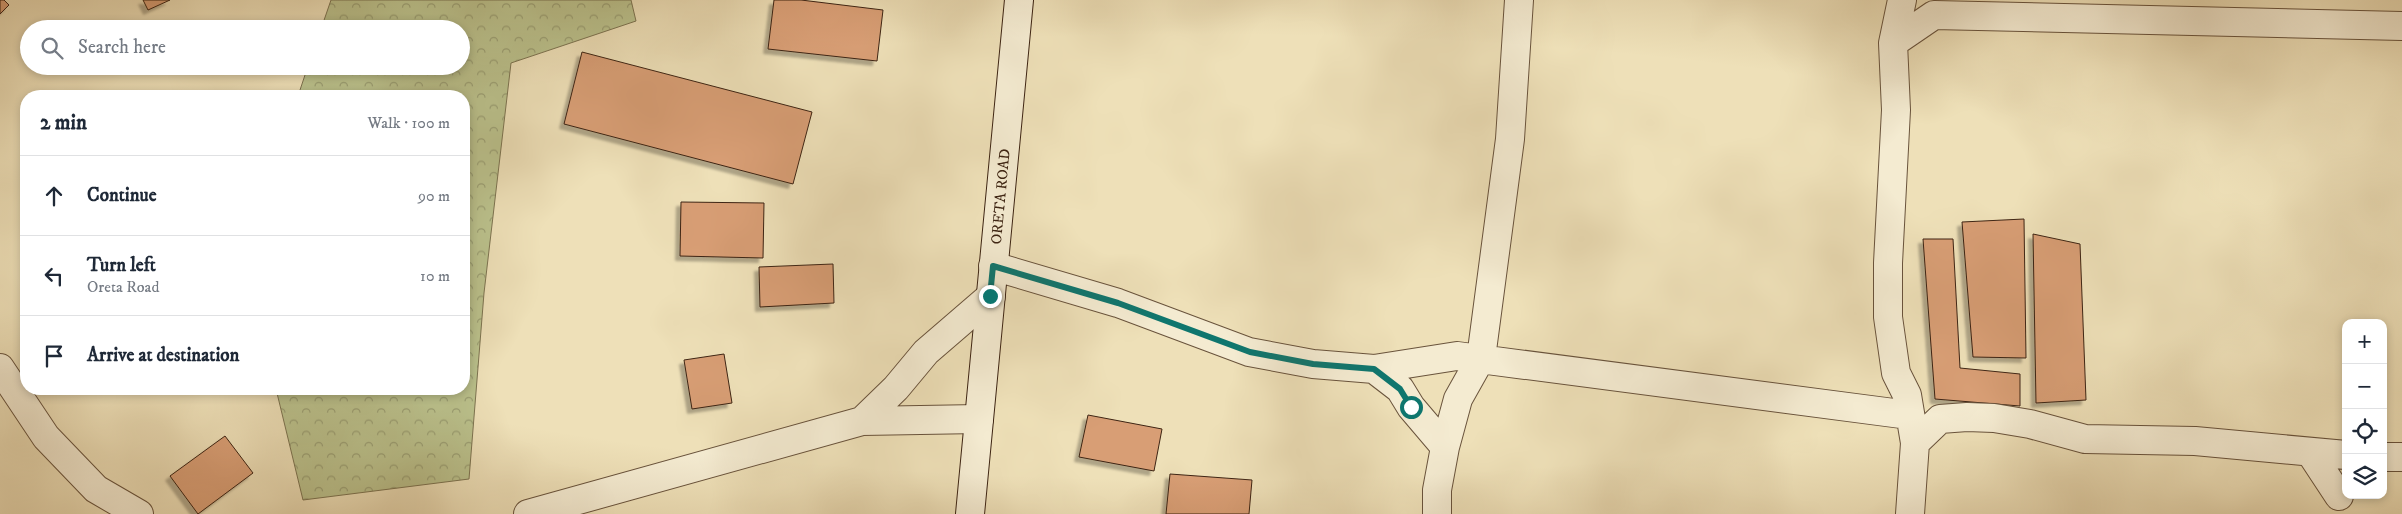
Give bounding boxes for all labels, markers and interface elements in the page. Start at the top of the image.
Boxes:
search box [20,20,470,75]
icon: search [38,34,66,62]
text: Search here [78,36,166,59]
text: 2 min [40,110,87,136]
text: Walk · 100 m [368,113,450,133]
street label: ORETA ROAD [986,148,1014,245]
icon: ahead [40,182,68,210]
text: Continue [87,184,157,207]
text: 90 m [418,186,450,206]
text: Turn left [87,254,156,277]
icon: left [40,262,68,290]
text: 10 m [420,266,450,286]
text: Oreta Road [87,277,159,297]
route end [979,285,1002,308]
map controls [2342,319,2387,499]
button: + [2342,319,2387,364]
icon: arrive [40,342,68,370]
text: Arrive at destination [87,344,239,367]
button: − [2342,364,2387,409]
route start [1400,396,1423,419]
button: locate [2342,409,2387,454]
button: layers [2342,454,2387,499]

